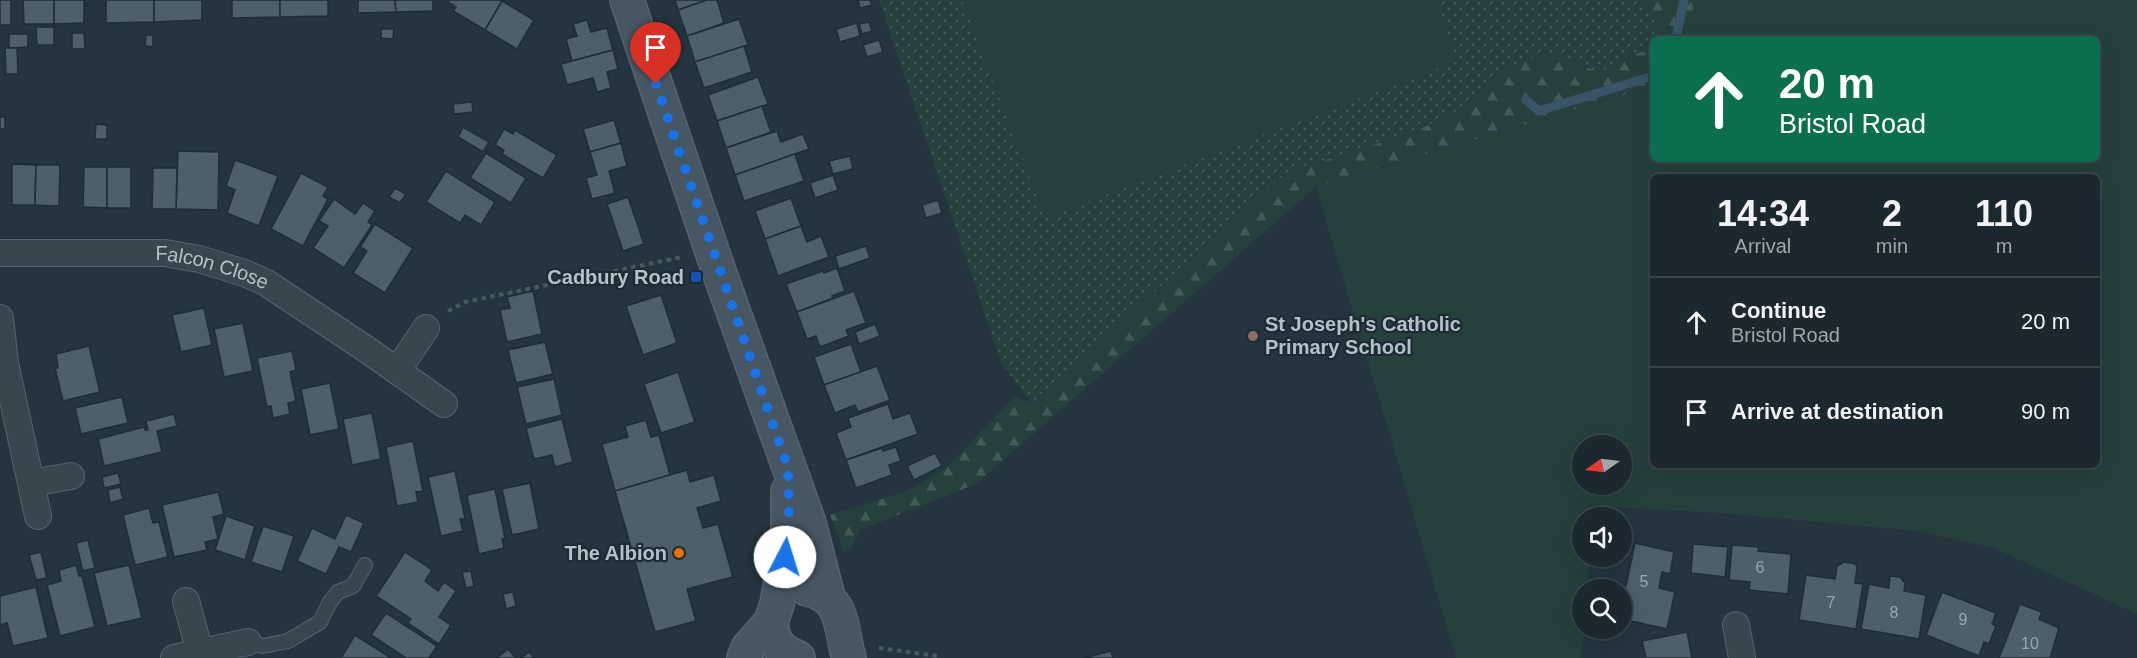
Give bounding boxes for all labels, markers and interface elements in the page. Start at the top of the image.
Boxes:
pin [630,22,681,84]
icon: arrive [639,31,672,64]
icon: ahead [1680,60,1758,138]
text: 20 m [1779,60,1875,107]
text: Bristol Road [1779,109,1926,139]
text: 14:34 [1717,193,1809,234]
text: 2 [1882,193,1902,234]
text: 110 [1975,193,2033,234]
text: Arrival [1735,235,1791,257]
text: min [1876,235,1908,257]
text: m [1996,235,2012,257]
street label: Falcon Close [156,242,272,293]
place label: Cadbury Road [547,266,684,288]
marker: Cadbury Road [689,270,703,284]
text: Continue [1731,298,1826,323]
icon: ahead [1680,306,1713,339]
text: 20 m [2021,309,2070,334]
place label: St Joseph's Catholic Primary School [1265,313,1461,358]
text: Bristol Road [1731,324,1840,346]
marker: St Joseph's Catholic Primary School [1246,329,1260,343]
icon: arrive [1680,396,1713,429]
text: Arrive at destination [1731,399,1944,424]
text: 90 m [2021,399,2070,424]
north arrow [1572,435,1632,495]
map controls [1572,435,1632,639]
button: sound [1572,507,1632,567]
position arrow [753,525,817,589]
place label: The Albion [564,542,667,564]
marker: The Albion [672,546,686,560]
house number: 6 [1756,559,1765,576]
house number: 5 [1640,573,1649,590]
button: search [1572,579,1632,639]
house number: 7 [1827,594,1836,611]
house number: 8 [1890,604,1899,621]
house number: 9 [1959,611,1968,628]
house number: 10 [2021,635,2039,652]

